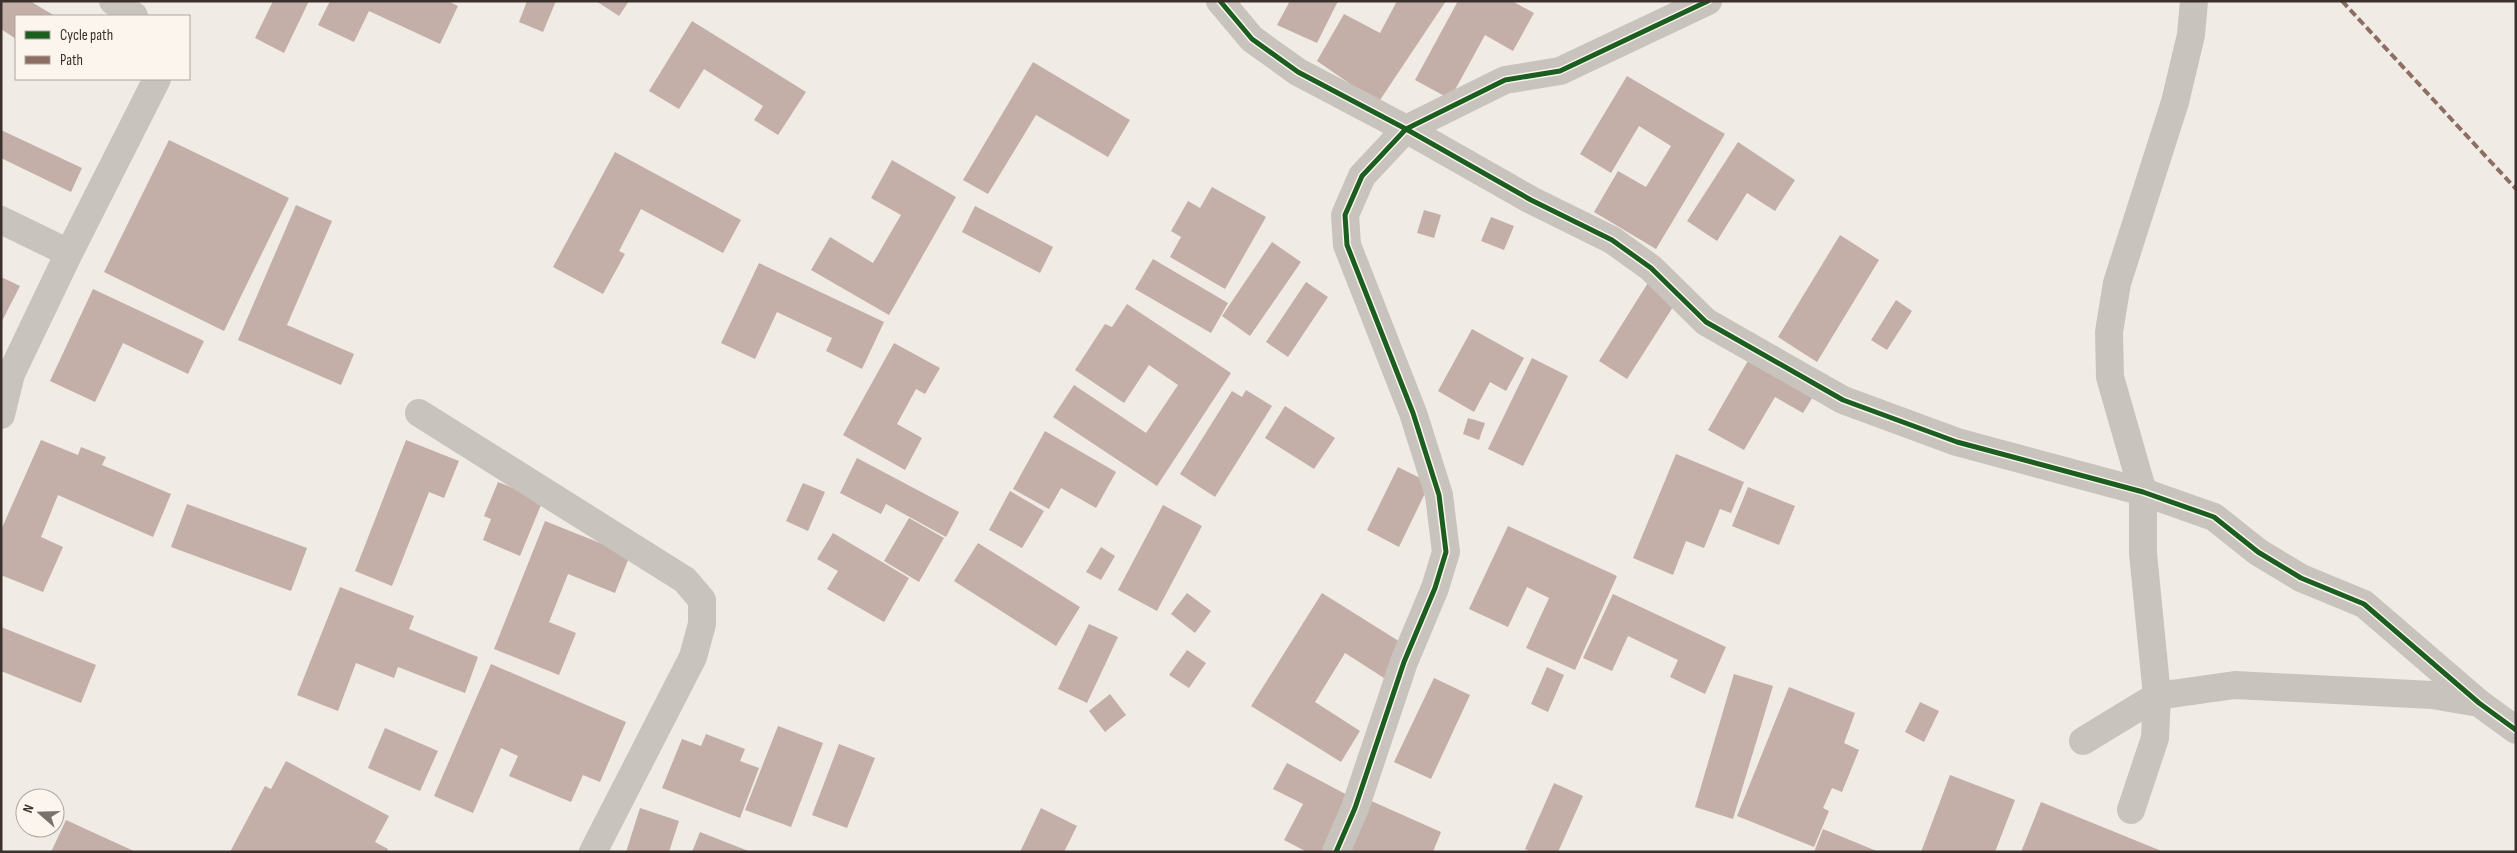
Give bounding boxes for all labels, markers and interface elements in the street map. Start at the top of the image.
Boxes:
legend [15,15,190,80]
text: Cycle path [60,26,113,45]
text: Path [60,51,83,70]
north arrow [15,788,65,838]
text: N [19,802,38,815]

